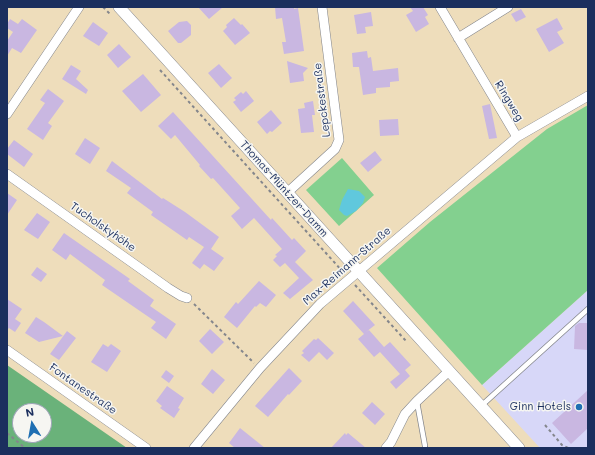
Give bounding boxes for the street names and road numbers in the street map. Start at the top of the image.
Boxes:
street label: Lepckestraße [311,62,333,138]
street label: Ringweg [492,78,526,124]
street label: Thomas-Müntzer-Damm [237,138,331,240]
street label: Tucholskyhöhe [68,200,138,254]
street label: Max-Reimann-Straße [300,224,394,308]
street label: Fontanestraße [47,361,119,417]

